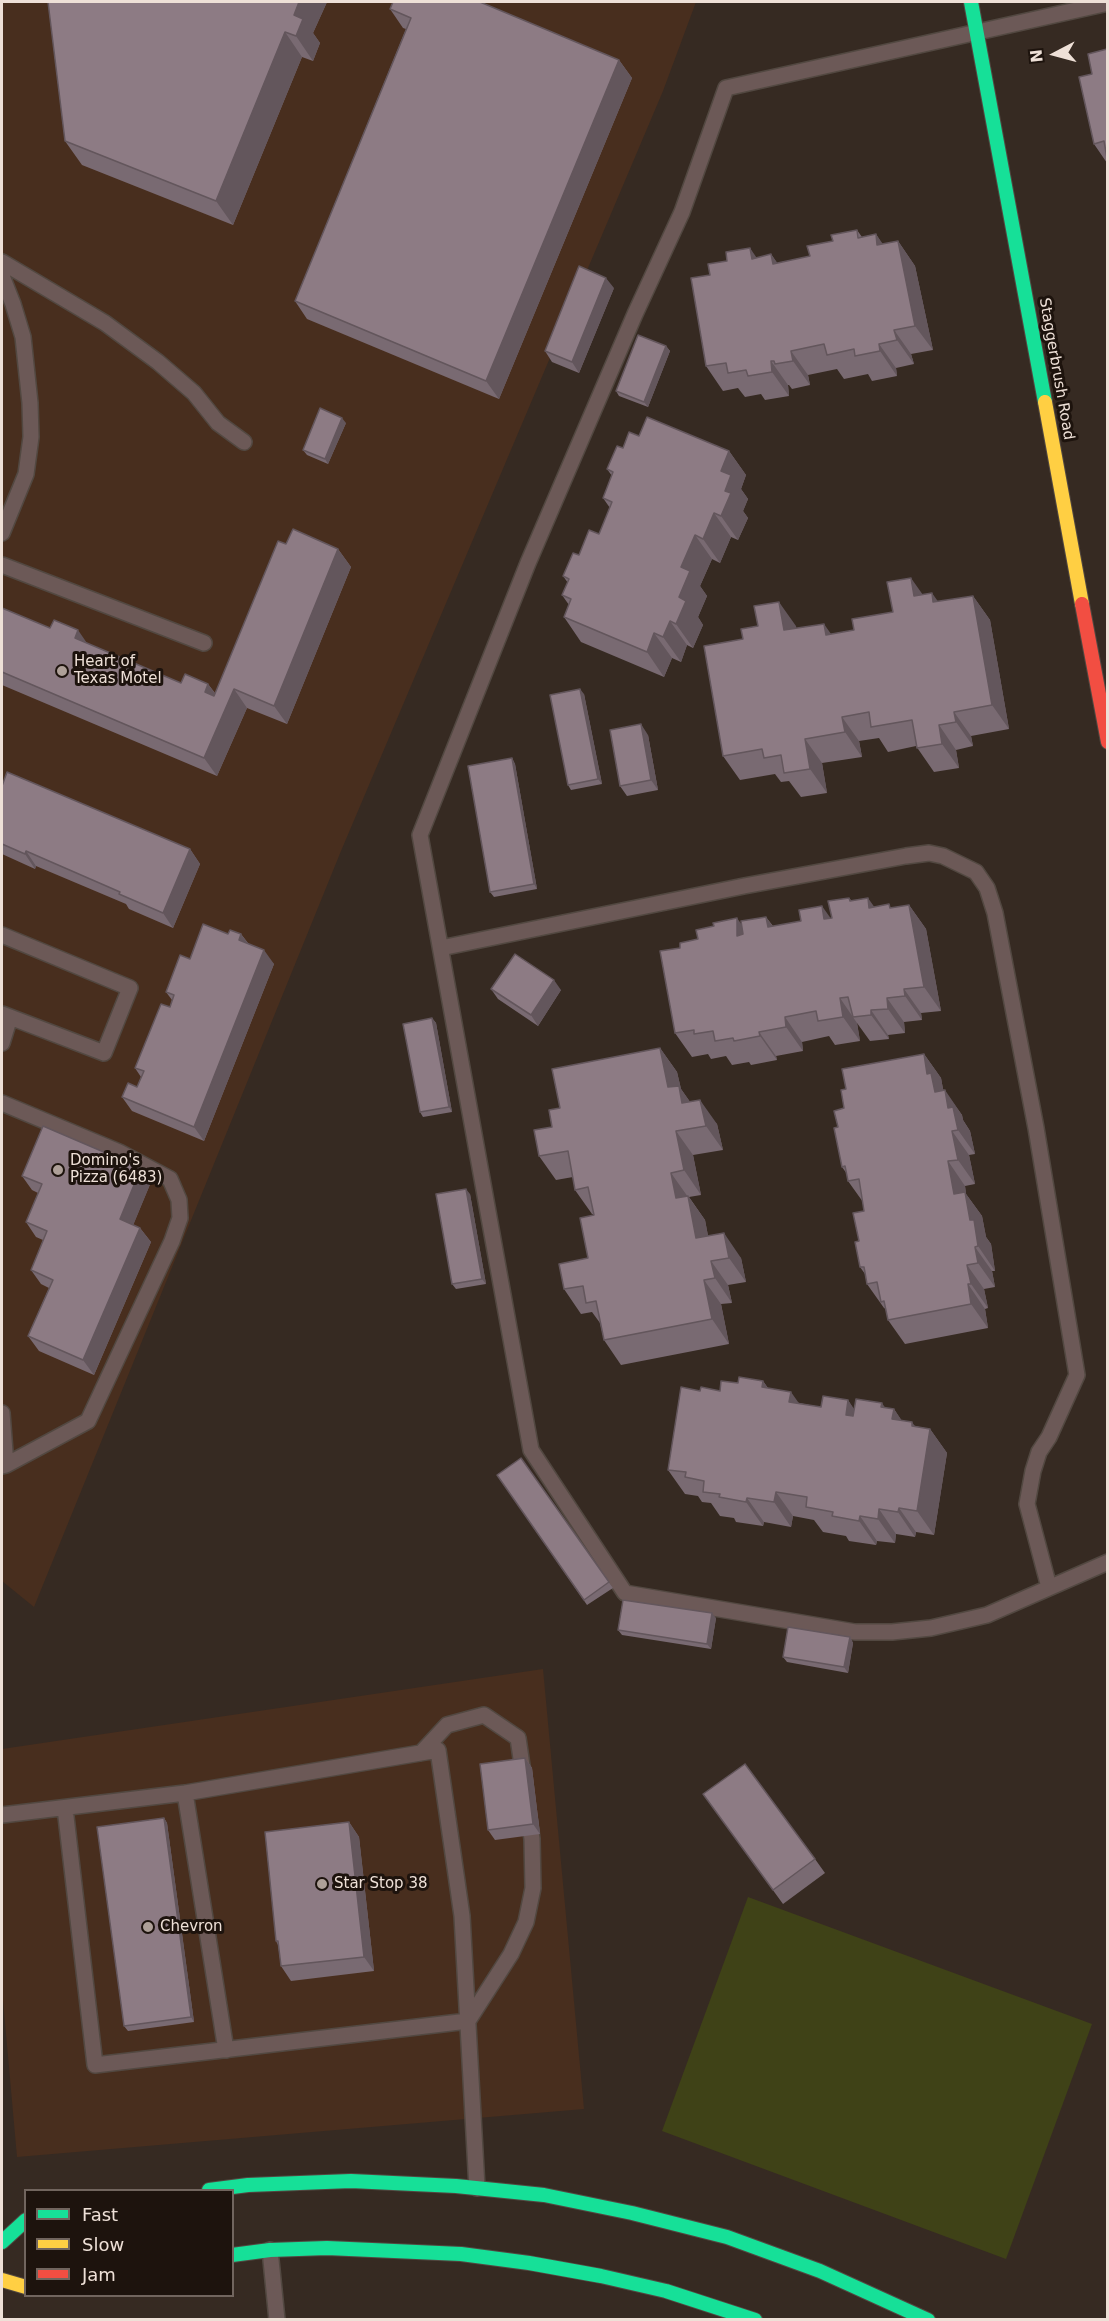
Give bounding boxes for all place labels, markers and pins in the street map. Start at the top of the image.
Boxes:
place label: Heart of Texas Motel [74,653,162,688]
marker: Heart of Texas Motel [55,664,69,678]
place label: Domino's Pizza (6483) [70,1152,162,1187]
marker: Domino's Pizza (6483) [51,1163,65,1177]
place label: Star Stop 38 [334,1875,427,1893]
marker: Star Stop 38 [315,1877,329,1891]
place label: Chevron [160,1918,223,1936]
marker: Chevron [141,1920,155,1934]

